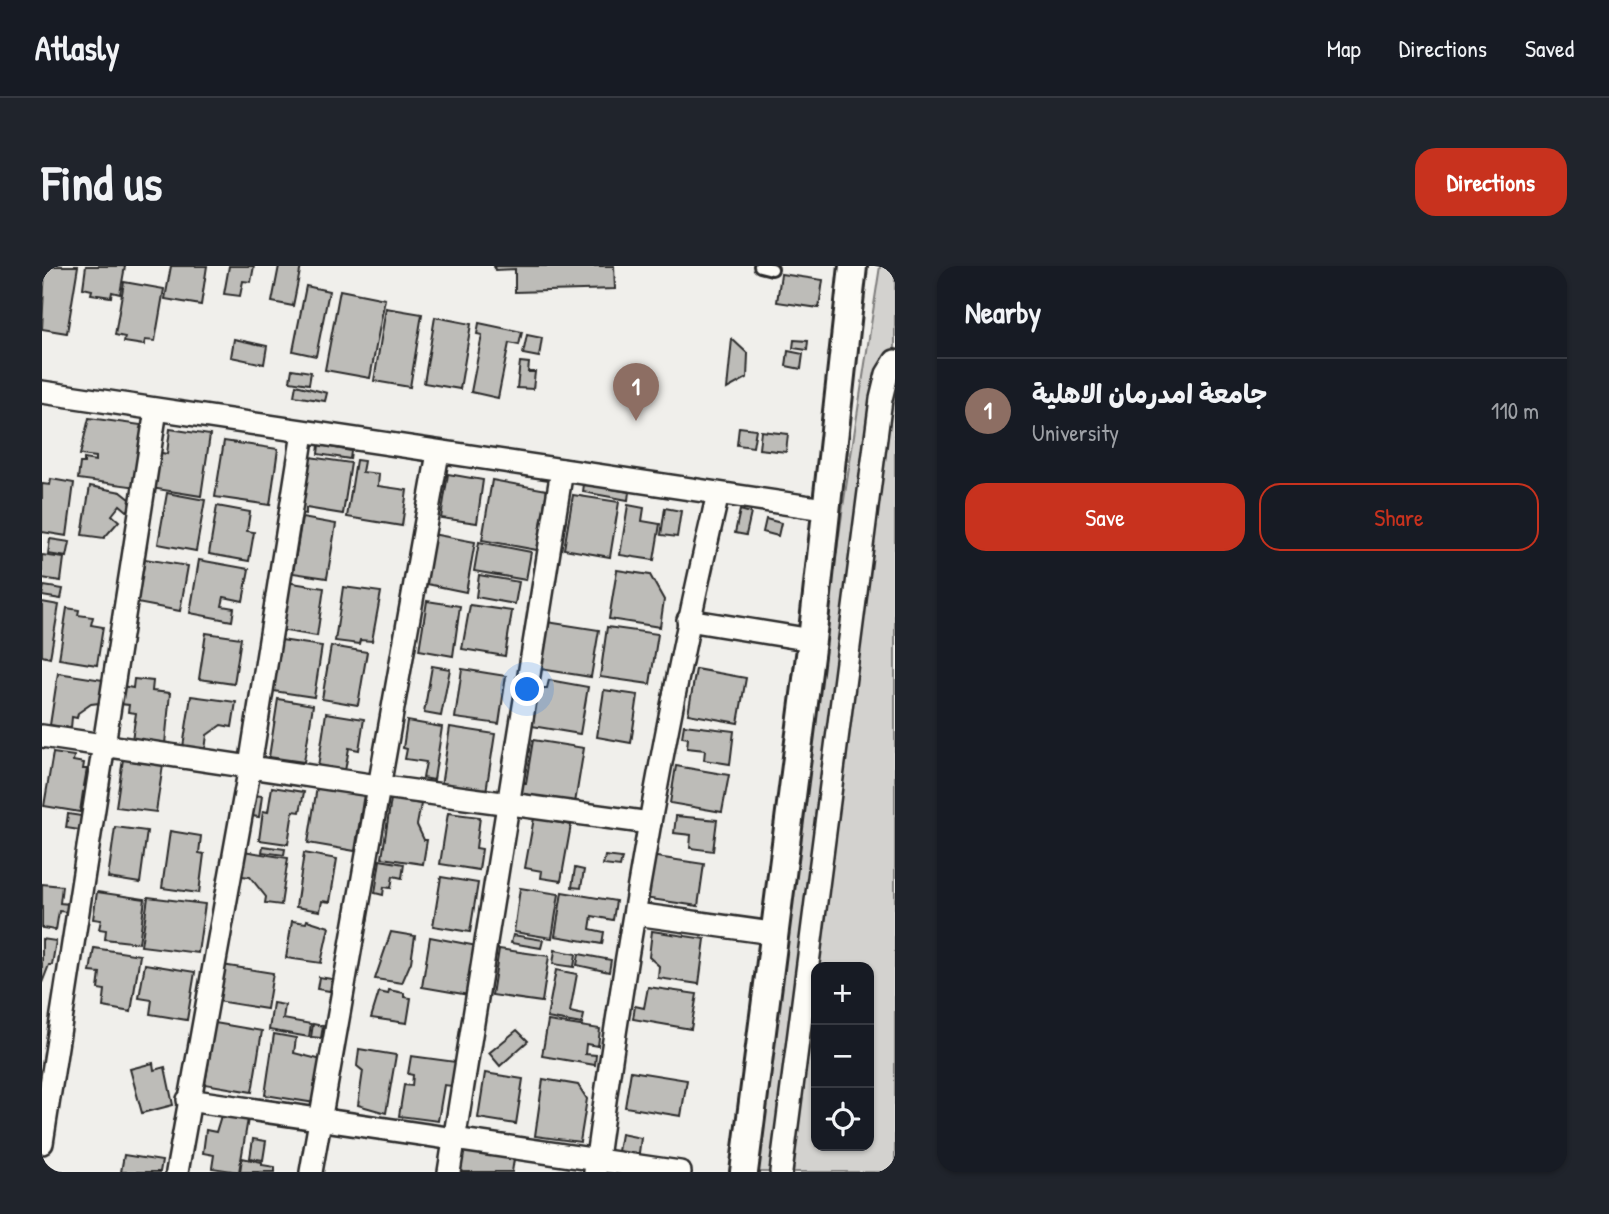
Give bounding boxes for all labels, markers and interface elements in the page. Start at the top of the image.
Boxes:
text: Atlasly [35,26,120,70]
text: Map [1327,32,1361,64]
text: Directions [1399,32,1487,64]
text: Saved [1525,32,1574,64]
button: Directions [1415,148,1567,216]
text: Find us [42,149,162,215]
text: Nearby [965,292,1041,332]
pin: 1 [613,363,659,421]
text: جامعة امدرمان الاهلية [1032,376,1267,411]
text: 1 [984,395,992,426]
text: 110 m [1491,395,1539,426]
text: University [1032,417,1119,448]
button: Save [965,483,1245,551]
button: Share [1259,483,1539,551]
your location [510,672,544,706]
map controls [811,962,874,1151]
button: + [811,962,874,1025]
button: − [811,1025,874,1088]
button: locate [811,1088,874,1151]

